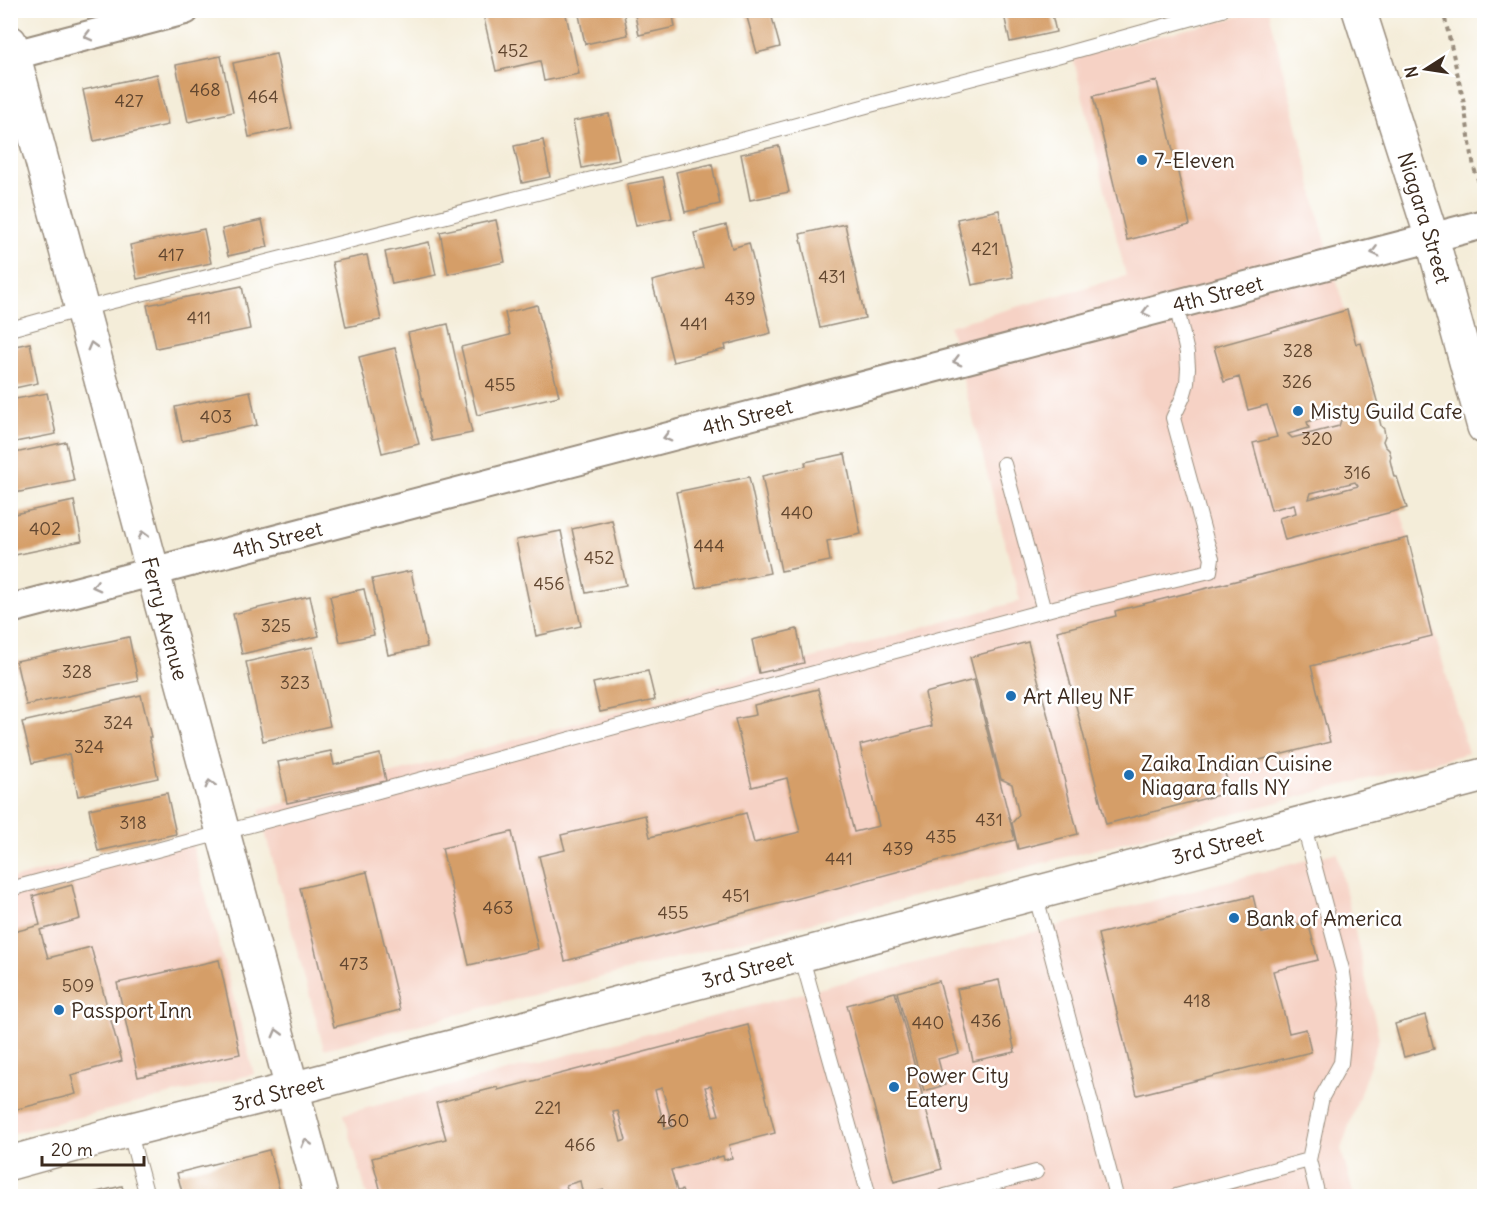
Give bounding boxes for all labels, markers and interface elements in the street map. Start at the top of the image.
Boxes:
one-way arrow [83,29,94,41]
house number: 452 [498,39,528,62]
north arrow [1396,39,1456,99]
text: N [1400,65,1422,80]
house number: 468 [189,78,221,101]
house number: 464 [247,85,279,108]
house number: 427 [114,89,144,112]
place label: 7-Eleven [1154,147,1235,174]
street label: Niagara Street [1392,149,1457,287]
marker: 7-Eleven [1135,153,1149,167]
house number: 421 [971,237,999,260]
house number: 417 [158,243,184,266]
one-way arrow [1370,245,1380,258]
house number: 431 [818,265,846,288]
street label: 4th Street [1169,269,1266,318]
house number: 439 [725,287,755,310]
one-way arrow [1141,305,1151,317]
house number: 411 [187,306,211,329]
house number: 441 [680,312,708,335]
house number: 328 [1283,339,1313,362]
one-way arrow [87,341,100,351]
one-way arrow [952,354,962,367]
house number: 326 [1282,370,1312,393]
house number: 455 [484,373,516,396]
street label: 4th Street [699,392,795,441]
place label: Misty Guild Cafe [1310,398,1463,425]
marker: Misty Guild Cafe [1291,404,1305,418]
house number: 403 [200,405,232,428]
house number: 320 [1301,427,1333,450]
one-way arrow [662,430,672,442]
house number: 316 [1343,461,1371,484]
house number: 440 [781,501,813,524]
street label: 4th Street [229,515,325,564]
house number: 402 [29,517,61,540]
one-way arrow [138,530,150,541]
house number: 444 [693,534,725,557]
house number: 452 [584,546,614,569]
street label: Ferry Avenue [136,554,195,683]
house number: 456 [533,572,565,595]
one-way arrow [91,579,102,591]
house number: 325 [261,614,291,637]
house number: 328 [62,660,92,683]
house number: 323 [280,671,310,694]
place label: Art Alley NF [1023,683,1135,710]
marker: Art Alley NF [1004,689,1018,703]
house number: 324 [103,711,133,734]
house number: 324 [74,735,104,758]
place label: Zaika Indian Cuisine Niagara falls NY [1141,750,1332,801]
marker: Zaika Indian Cuisine Niagara falls NY [1122,768,1136,782]
one-way arrow [205,779,217,790]
house number: 431 [975,808,1003,831]
house number: 318 [119,811,147,834]
street label: 3rd Street [1169,820,1266,870]
house number: 435 [926,825,956,848]
house number: 439 [883,837,913,860]
house number: 441 [825,847,853,870]
house number: 451 [722,884,750,907]
house number: 463 [482,896,514,919]
house number: 455 [657,901,689,924]
place label: Bank of America [1246,905,1402,932]
marker: Bank of America [1227,911,1241,925]
street label: 3rd Street [699,944,796,994]
house number: 473 [339,952,369,975]
house number: 509 [62,974,94,997]
house number: 418 [1183,989,1211,1012]
place label: Passport Inn [71,997,192,1024]
marker: Passport Inn [52,1003,66,1017]
house number: 436 [970,1009,1002,1032]
house number: 440 [912,1011,944,1034]
one-way arrow [272,1028,284,1039]
place label: Power City Eatery [906,1062,1009,1113]
street label: 3rd Street [229,1069,327,1117]
marker: Power City Eatery [887,1080,901,1094]
house number: 221 [535,1096,561,1119]
house number: 460 [657,1109,689,1132]
scale bar [42,1129,144,1167]
house number: 466 [564,1133,596,1156]
text: 20 m [51,1138,93,1161]
one-way arrow [301,1138,314,1148]

